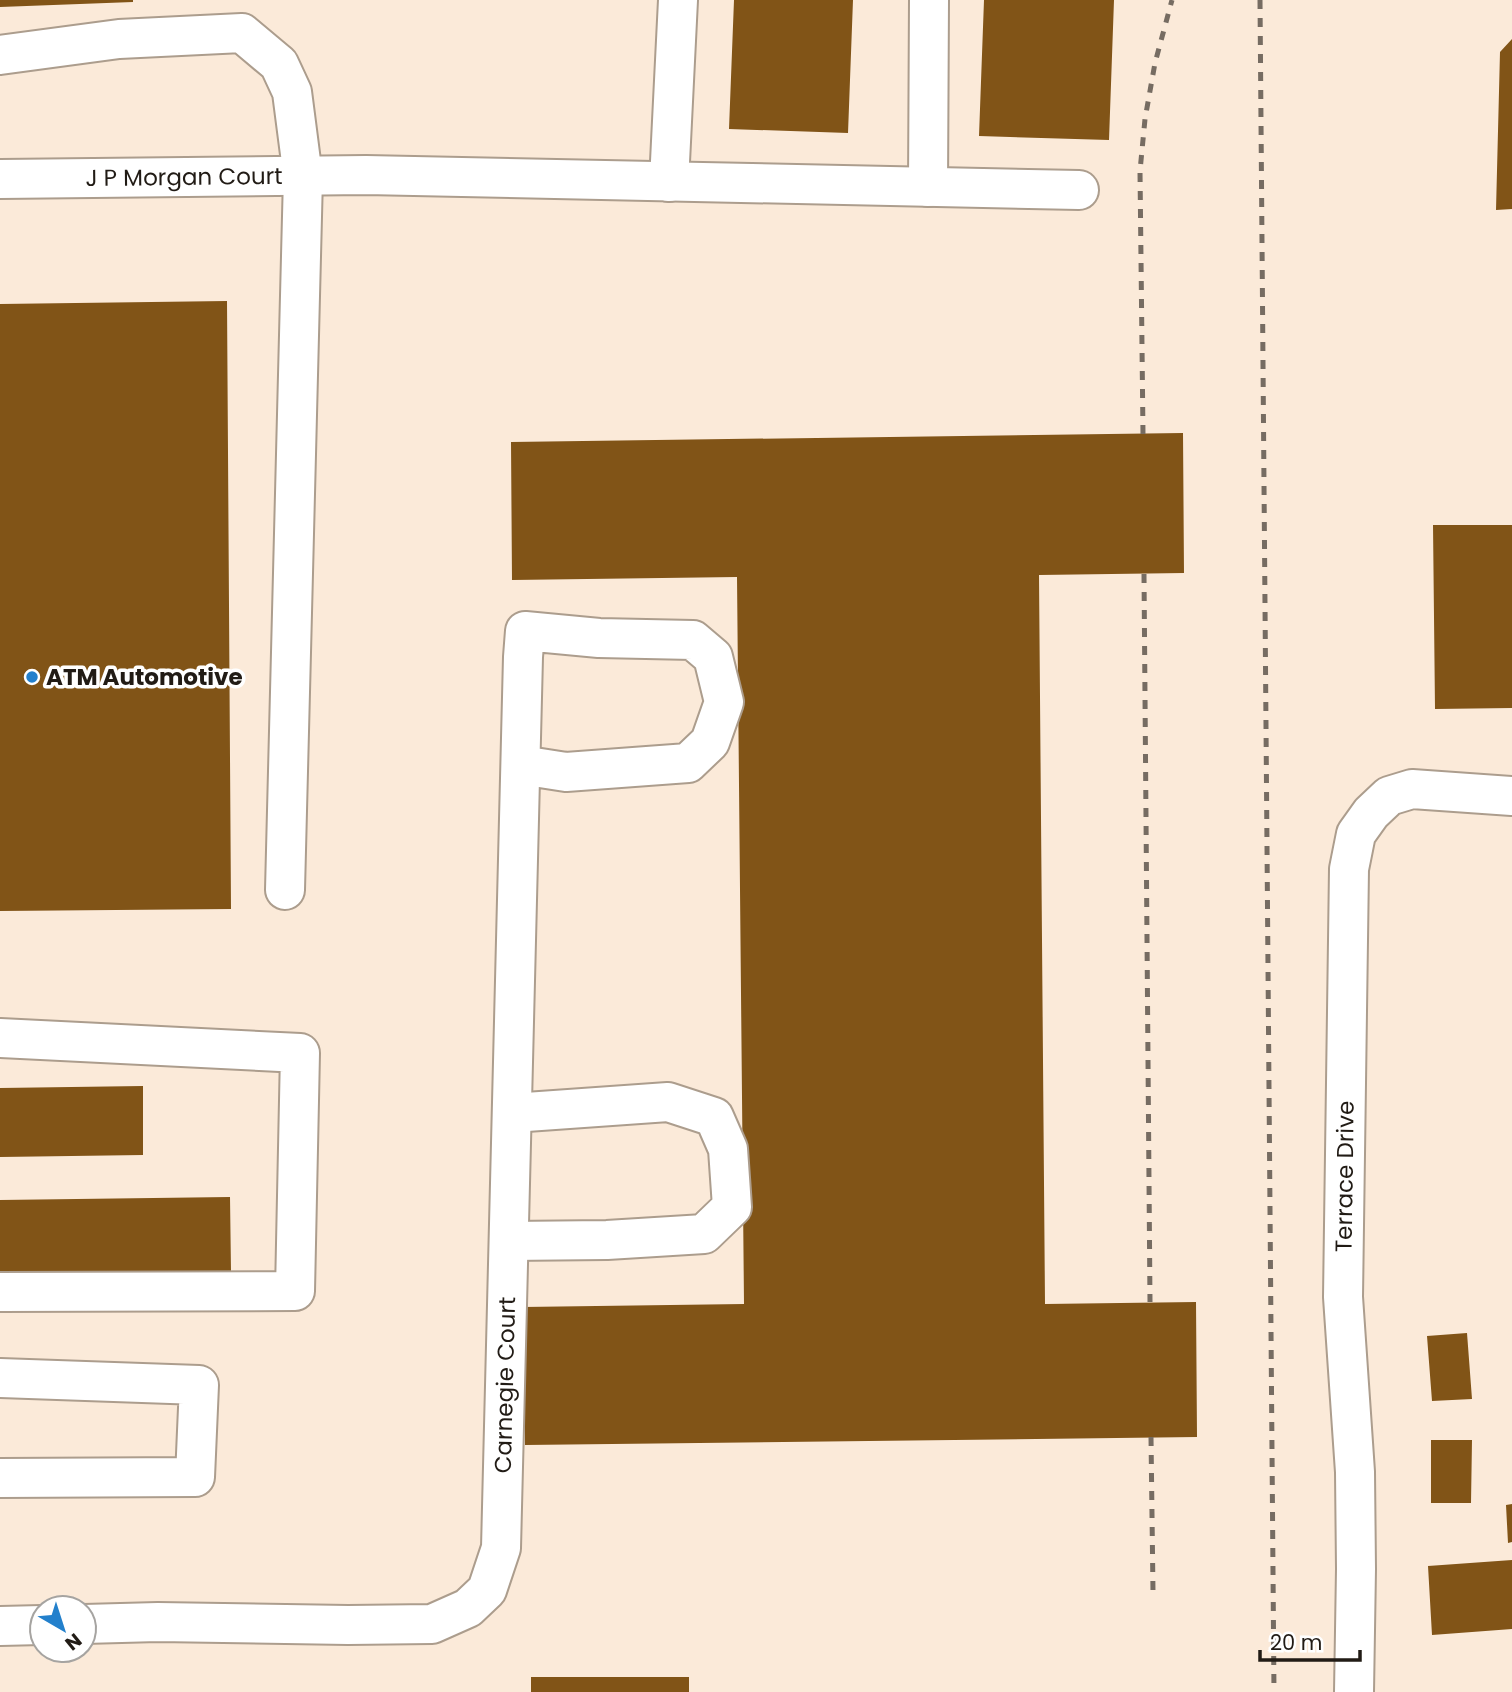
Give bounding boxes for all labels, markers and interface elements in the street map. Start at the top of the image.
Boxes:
street label: J P Morgan Court [85,160,283,194]
place label: ATM Automotive [46,661,243,693]
marker: ATM Automotive [24,669,40,685]
street label: Terrace Drive [1328,1100,1362,1252]
street label: Carnegie Court [487,1296,523,1474]
north arrow [28,1594,98,1664]
scale bar [1260,1618,1360,1662]
text: N [59,1627,87,1657]
text: 20 m [1270,1628,1323,1657]

